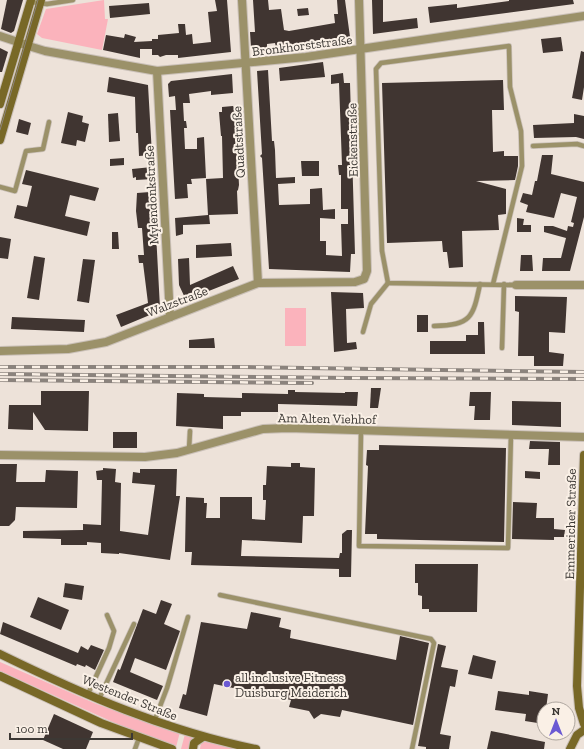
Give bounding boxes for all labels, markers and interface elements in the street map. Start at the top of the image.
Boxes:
street label: Bronkhorststraße [251,32,353,59]
street label: Eickenstraße [344,103,361,177]
street label: Quadtstraße [229,106,248,178]
street label: Mylendonkstraße [141,145,162,245]
street label: Walzstraße [145,283,210,320]
street label: Am Alten Viehhof [278,410,377,427]
street label: Emmericher Straße [562,468,579,580]
place label: all inclusive Fitness Duisburg Meiderich [235,670,348,700]
street label: Westender Straße [80,672,180,723]
marker: all inclusive Fitness Duisburg Meiderich [222,679,232,689]
north arrow [536,701,576,741]
text: N [552,705,561,718]
scale bar [10,715,132,741]
text: 100 m [16,722,48,736]

